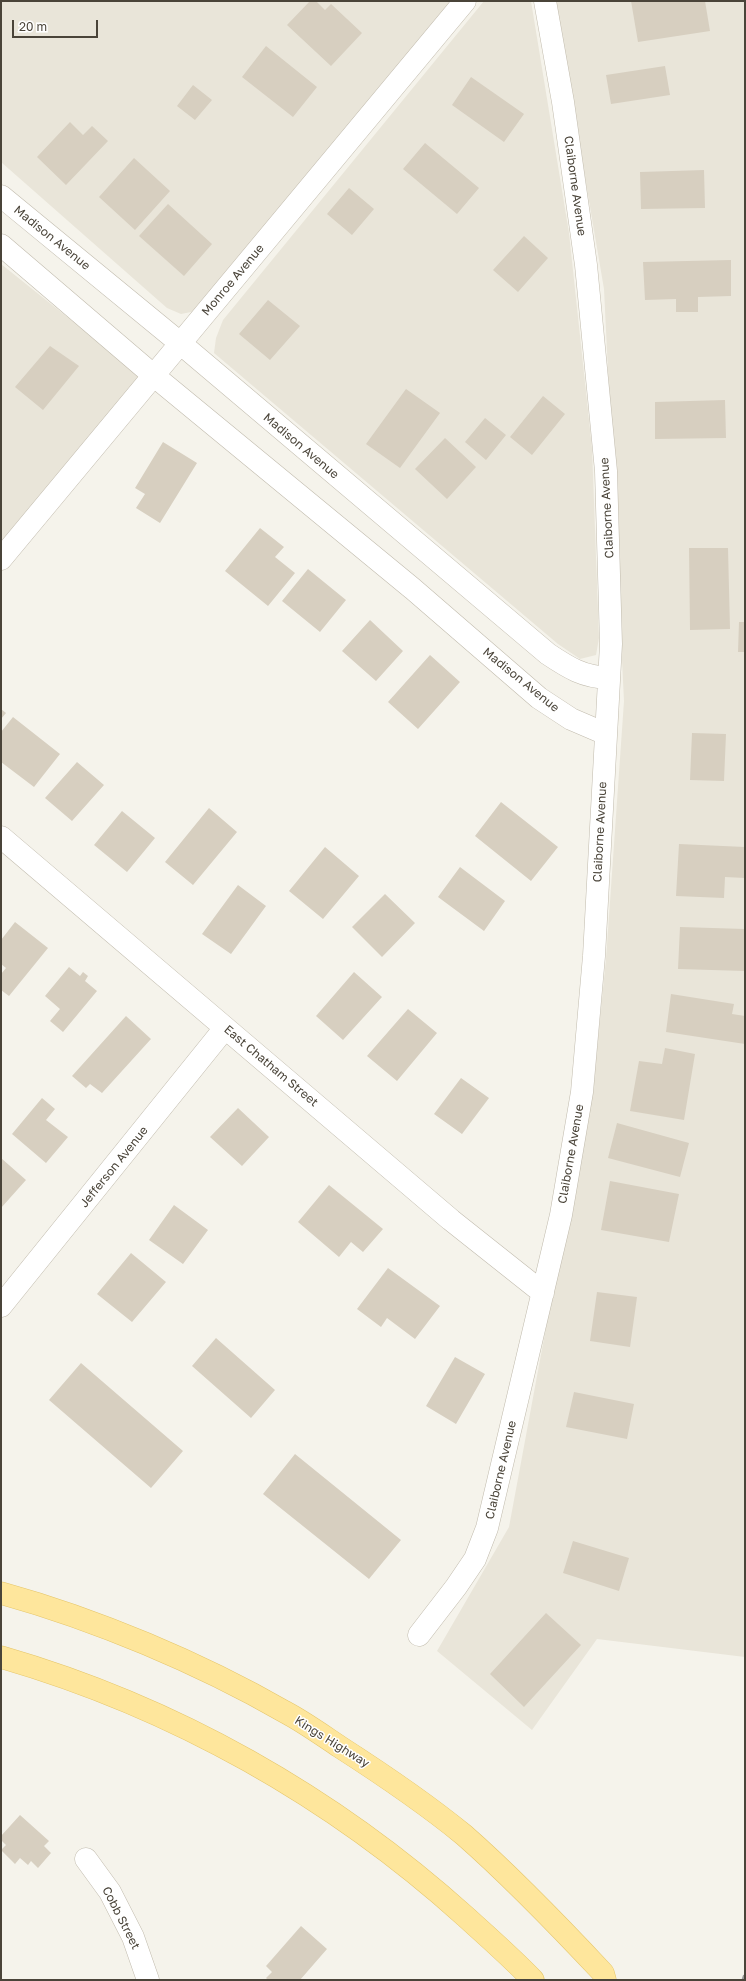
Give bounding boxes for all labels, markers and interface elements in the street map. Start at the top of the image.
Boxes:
scale bar [14,12,100,38]
text: 20 m [19,19,47,34]
street label: Claiborne Avenue [561,135,589,237]
street label: Madison Avenue [11,203,93,273]
street label: Monroe Avenue [199,241,267,319]
street label: Madison Avenue [260,410,342,482]
street label: Claiborne Avenue [597,457,617,559]
street label: Madison Avenue [480,645,562,715]
street label: Claiborne Avenue [590,781,610,883]
street label: East Chatham Street [221,1022,321,1110]
street label: Claiborne Avenue [555,1103,587,1205]
street label: Jefferson Avenue [77,1124,151,1210]
street label: Claiborne Avenue [483,1419,519,1521]
street label: Kings Highway [292,1713,372,1771]
street label: Cobb Street [99,1884,143,1952]

